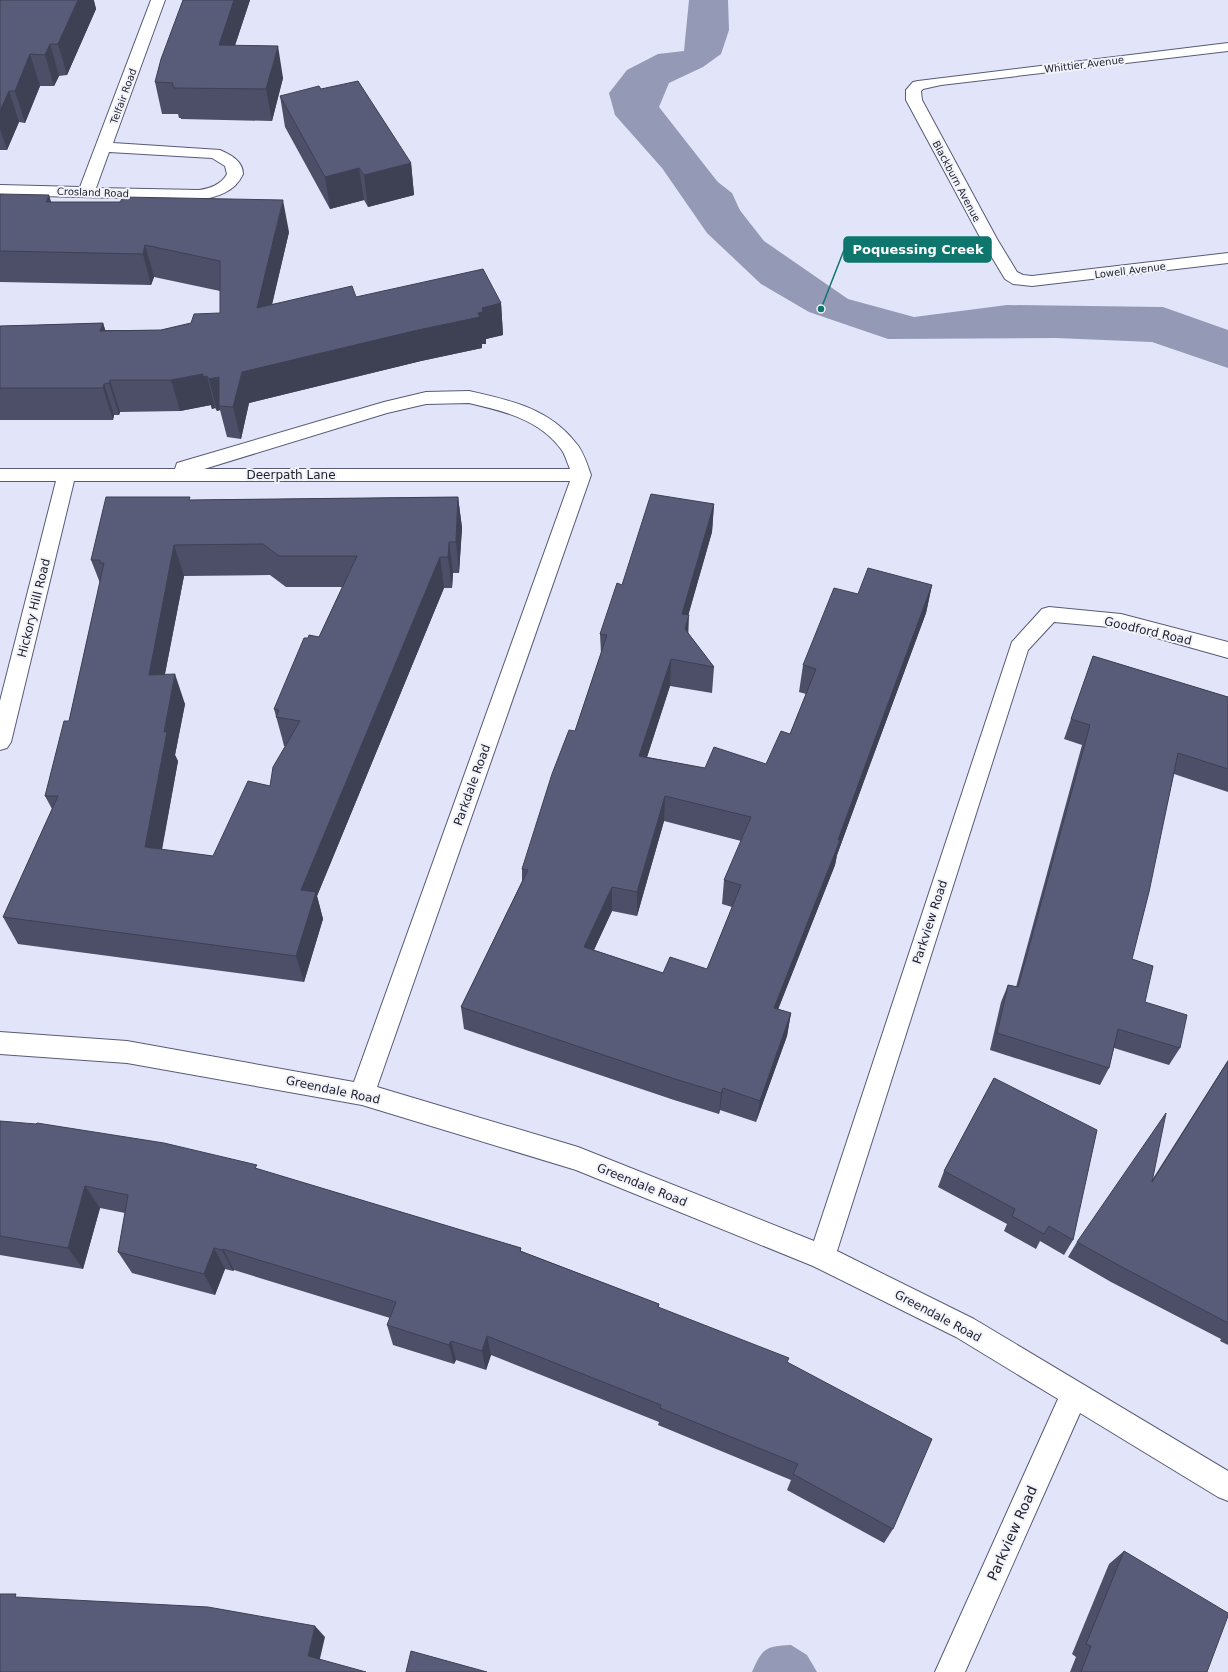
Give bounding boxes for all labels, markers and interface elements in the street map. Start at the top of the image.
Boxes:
street label: Whittier Avenue [1044,54,1125,75]
street label: Telfair Road [108,67,139,126]
street label: Blackburn Avenue [930,139,983,224]
street label: Crosland Road [57,186,129,199]
callout: Poquessing Creek [844,237,991,262]
text: Poquessing Creek [852,242,984,257]
street label: Lowell Avenue [1094,261,1166,280]
street label: Deerpath Lane [246,468,336,482]
street label: Hickory Hill Road [15,557,53,659]
street label: Goodford Road [1103,614,1193,648]
street label: Parkdale Road [451,742,493,828]
street label: Parkview Road [910,878,950,966]
street label: Greendale Road [285,1073,381,1107]
street label: Greendale Road [595,1161,689,1209]
street label: Greendale Road [892,1287,984,1345]
street label: Parkview Road [984,1483,1040,1583]

